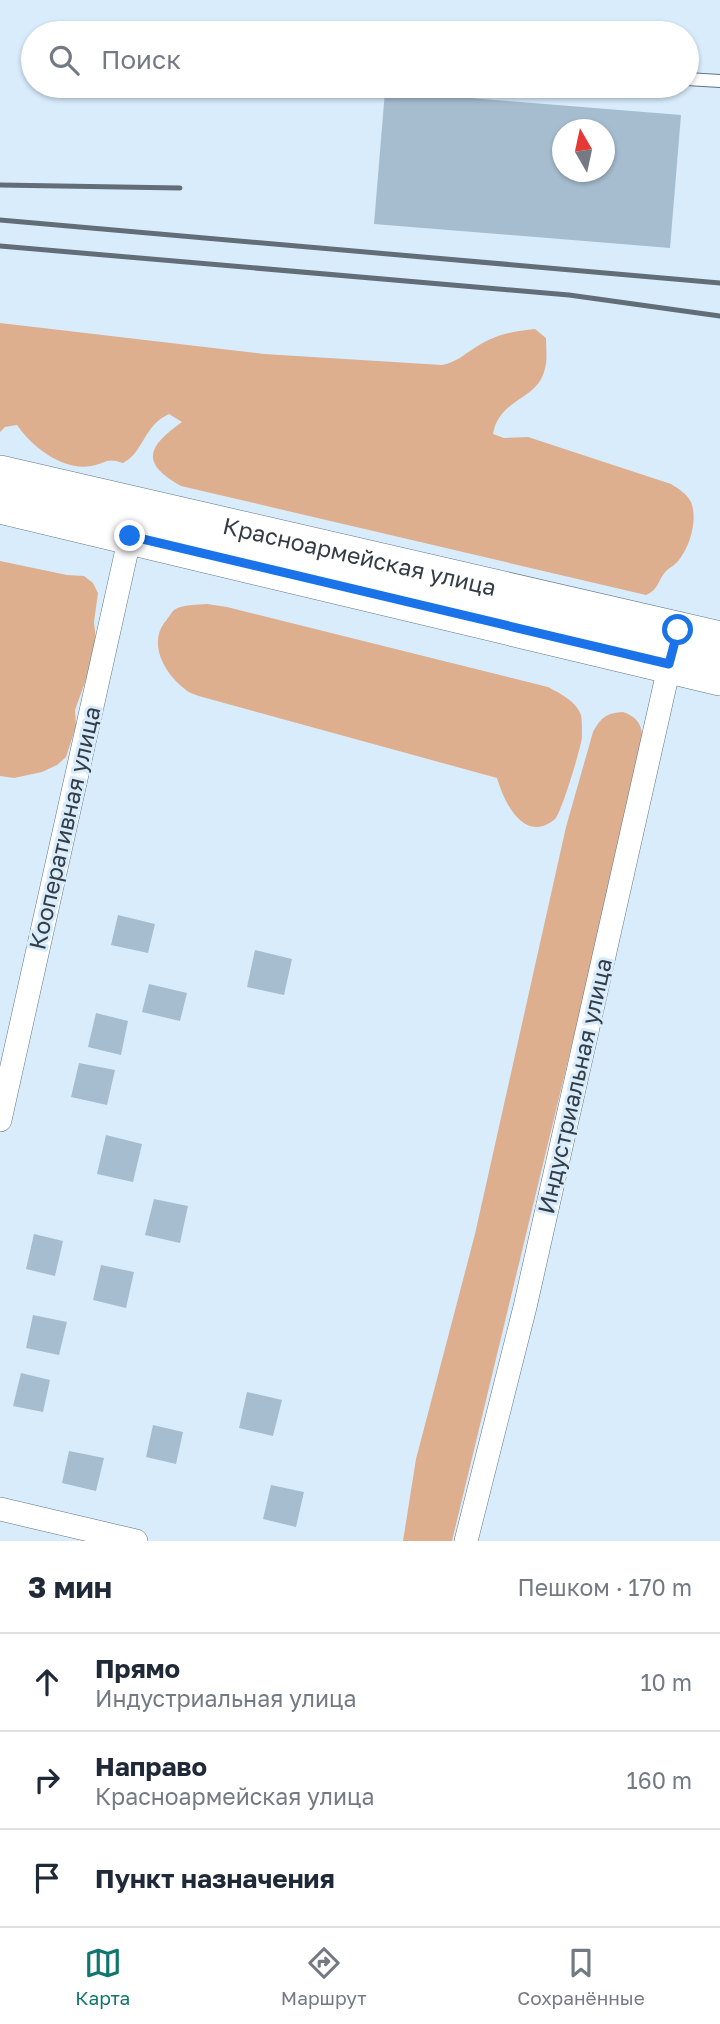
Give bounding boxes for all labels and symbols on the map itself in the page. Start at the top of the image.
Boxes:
north arrow [552,119,615,182]
street label: Красноармейская улица [220,511,499,601]
route end [114,520,145,551]
route start [662,614,693,645]
street label: Кооперативная улица [22,703,106,952]
street label: Индустриальная улица [531,955,617,1216]

